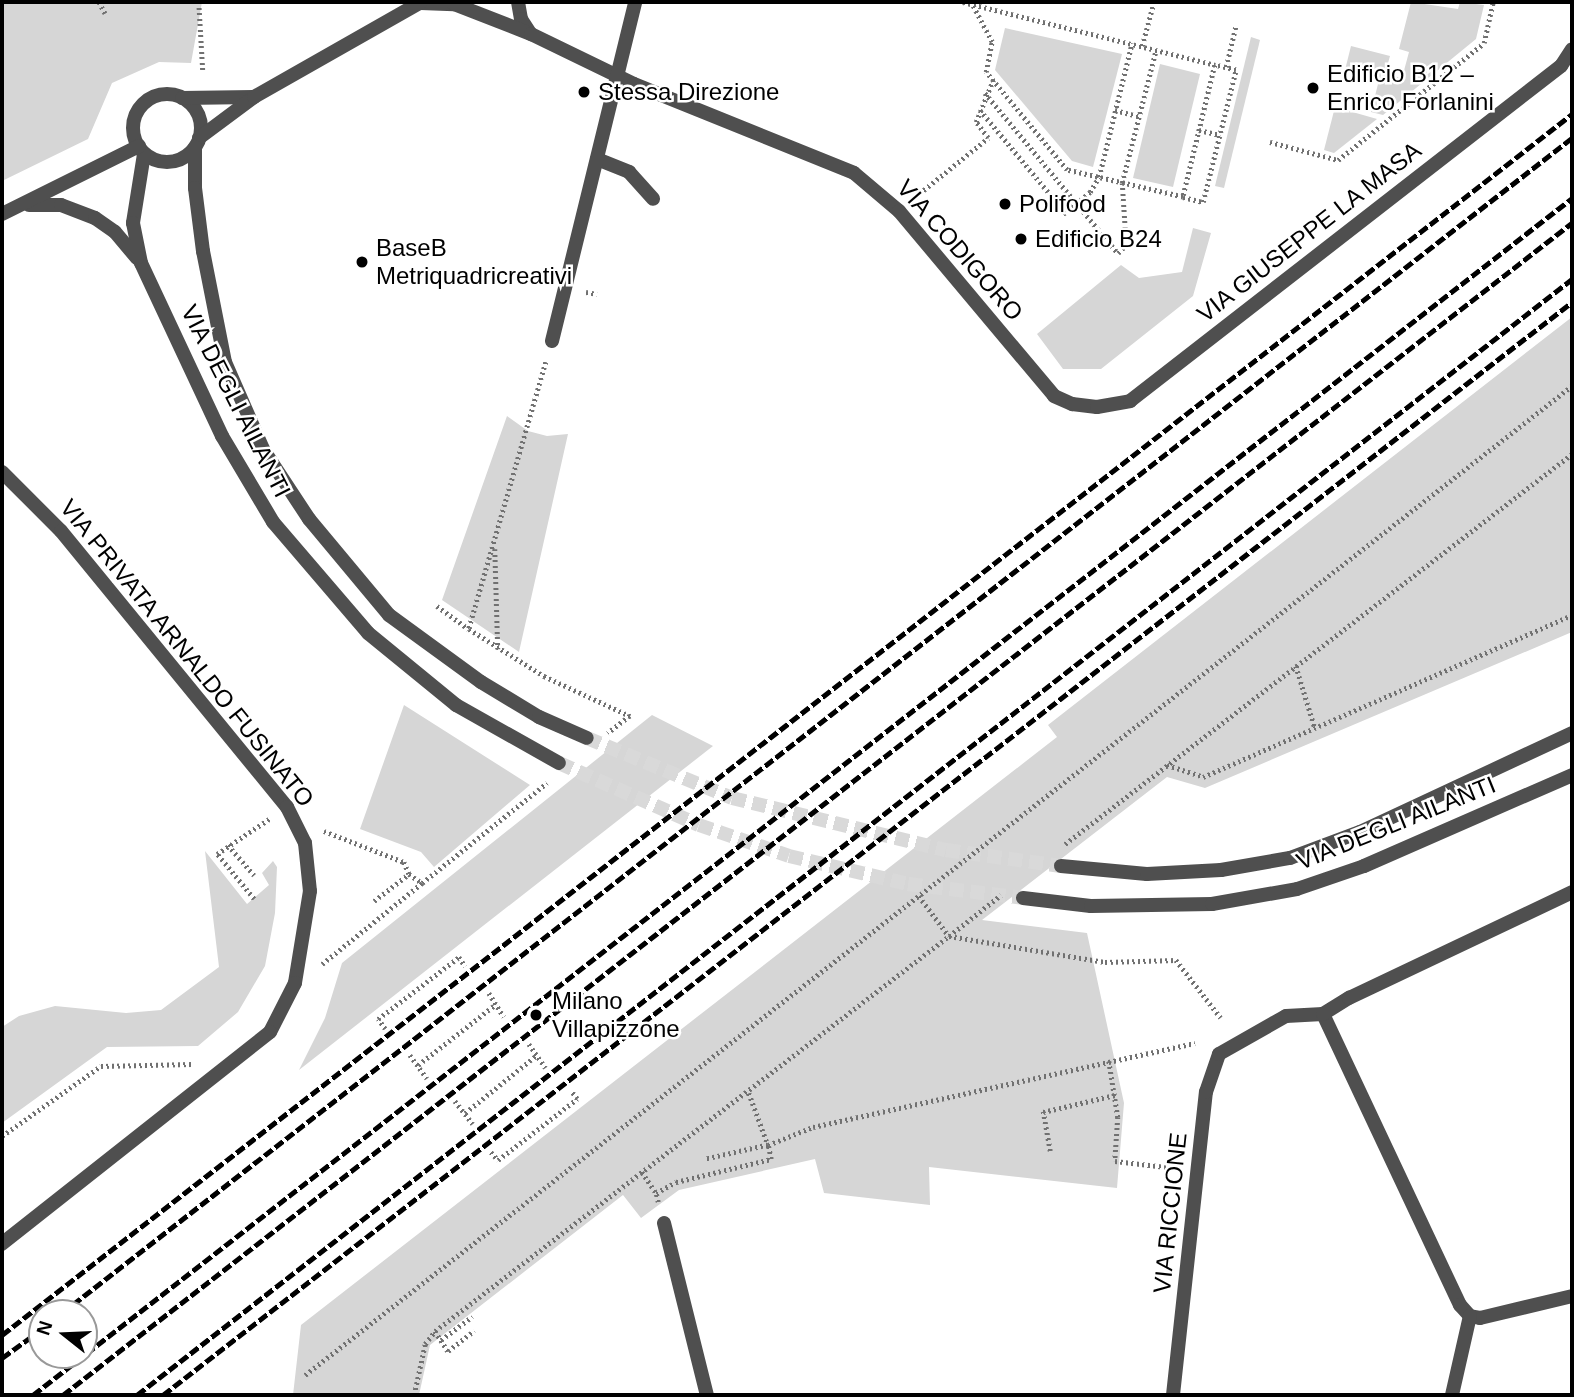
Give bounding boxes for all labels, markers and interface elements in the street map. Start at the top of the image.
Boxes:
place label: Edificio B12 – Enrico Forlanini [1327,60,1494,116]
place label: Stessa Direzione [598,78,779,106]
marker: Edificio B12 – Enrico Forlanini [1305,80,1321,96]
marker: Stessa Direzione [576,84,592,100]
street label: VIA GIUSEPPE LA MASA [1190,135,1428,329]
street label: VIA CODIGORO [891,173,1029,327]
place label: Polifood [1019,190,1106,218]
marker: Polifood [997,196,1013,212]
place label: Edificio B24 [1035,225,1162,253]
marker: Edificio B24 [1013,231,1029,247]
place label: BaseB Metriquadricreativi [376,234,572,290]
marker: BaseB Metriquadricreativi [354,254,370,270]
street label: VIA DEGLI AILANTI [174,299,298,503]
street label: VIA PRIVATA ARNALDO FUSINATO [53,492,321,814]
street label: VIA DEGLI AILANTI [1291,769,1501,877]
place label: Milano Villapizzone [552,987,680,1043]
marker: Milano Villapizzone [526,1005,546,1025]
street label: VIA RICCIONE [1147,1131,1193,1295]
north arrow [28,1299,98,1369]
text: N [32,1318,57,1338]

